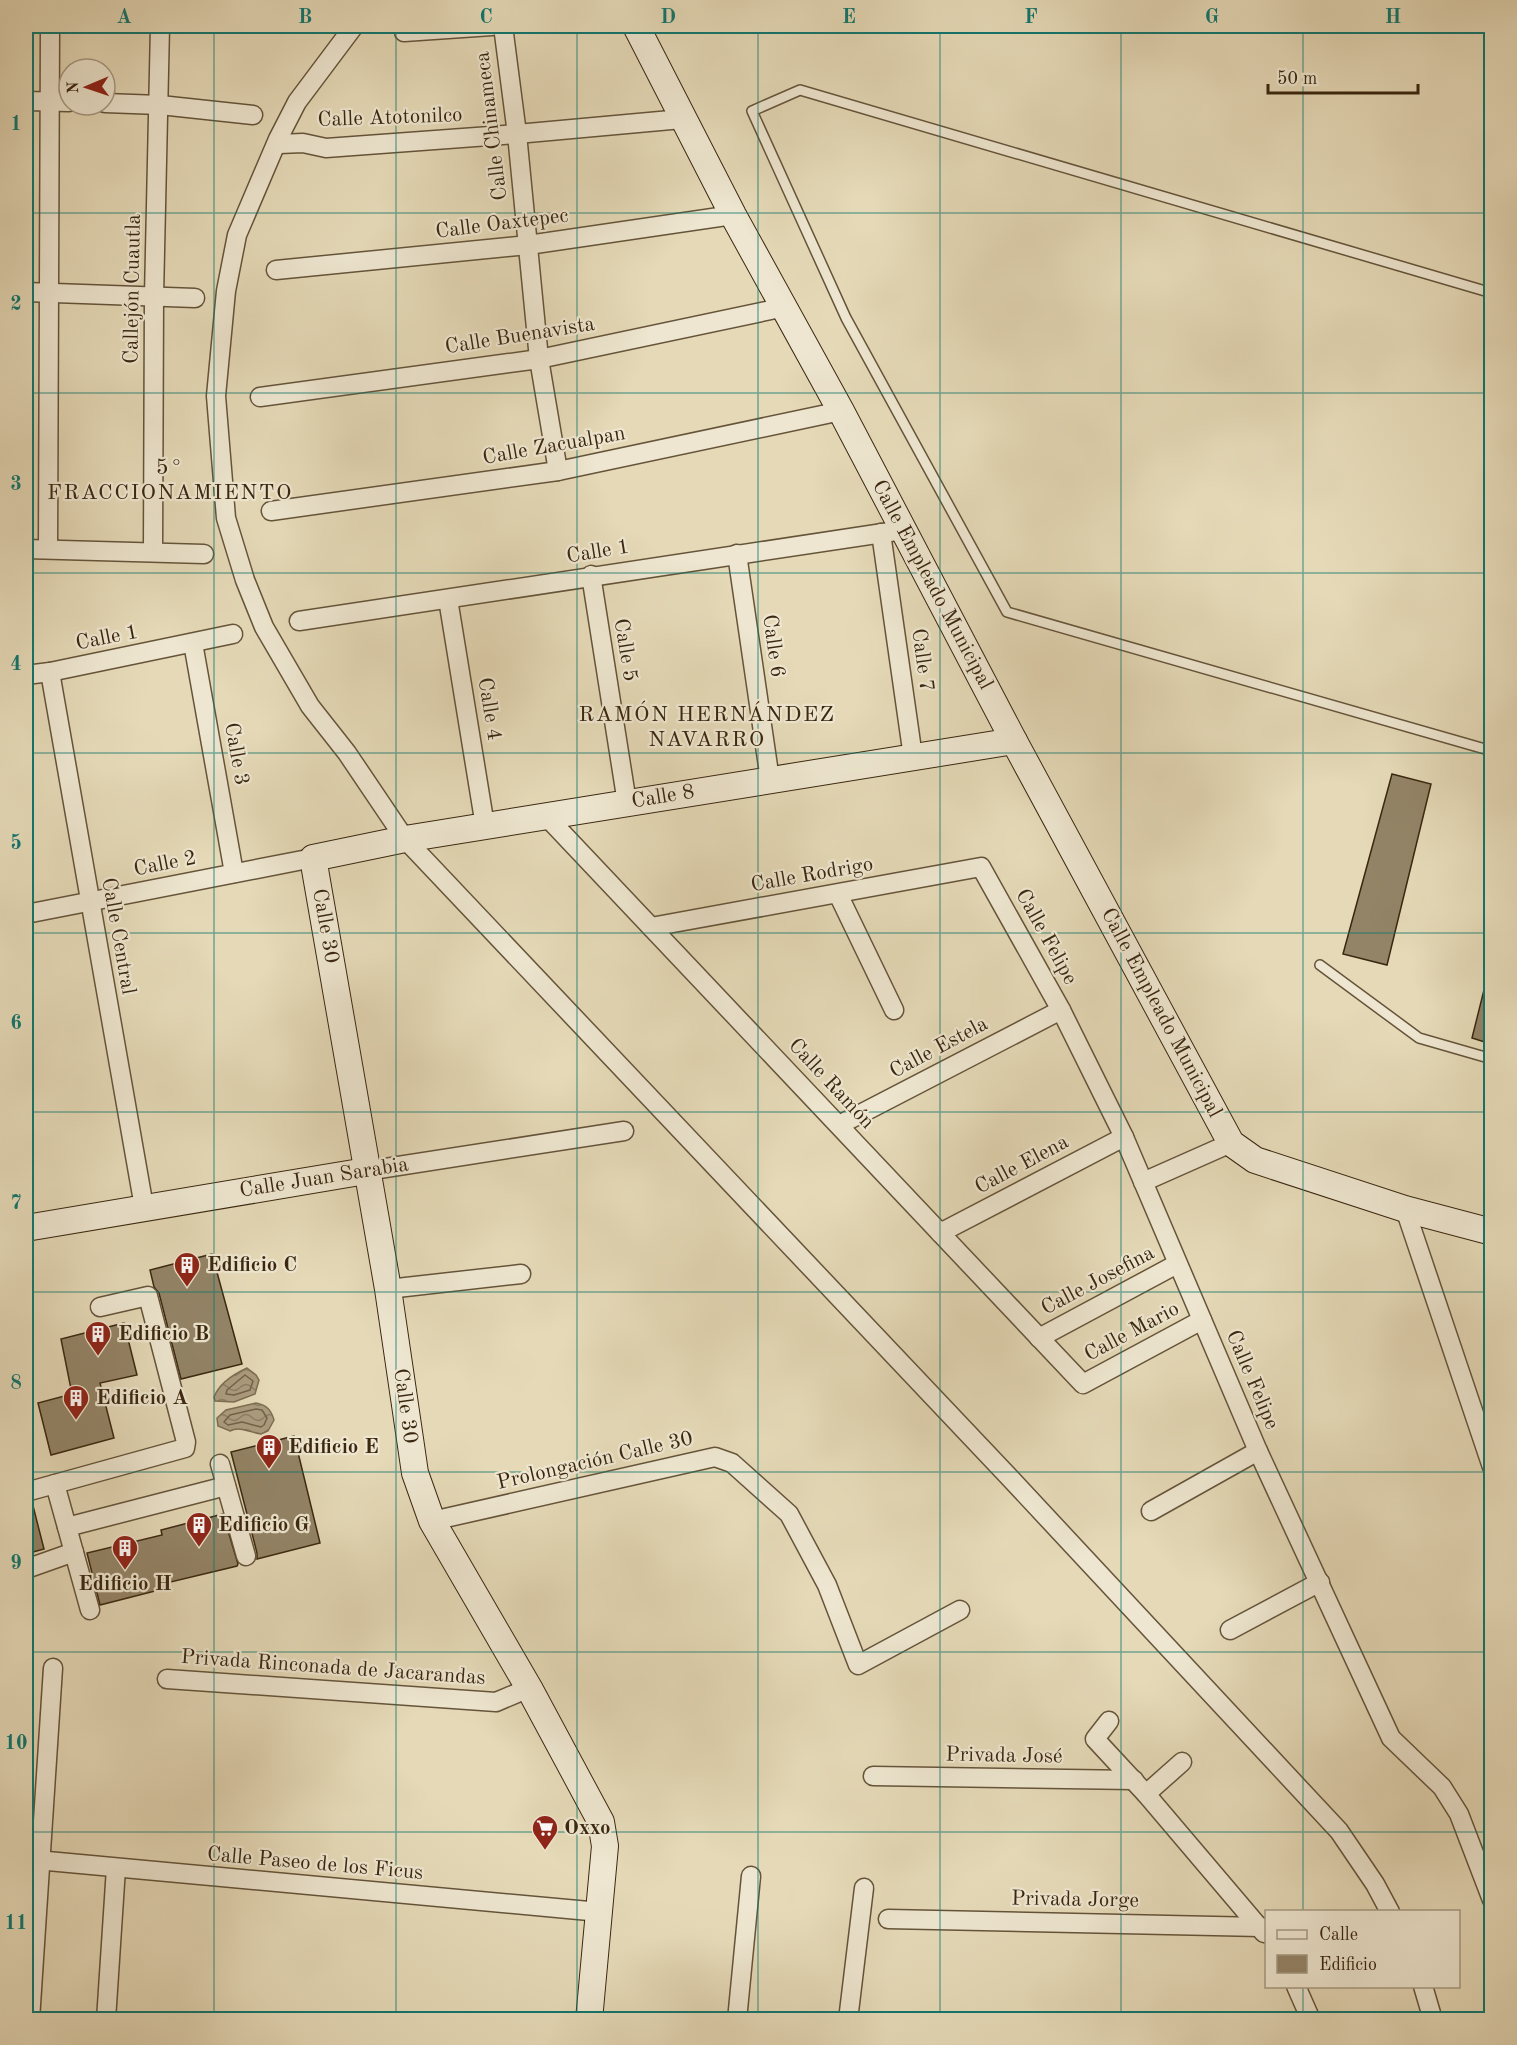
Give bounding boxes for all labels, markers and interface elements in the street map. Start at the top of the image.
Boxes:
text: A [116,8,132,28]
text: B [298,8,312,28]
text: C [479,8,493,28]
text: D [660,8,676,28]
text: E [842,8,856,28]
text: F [1024,8,1038,28]
text: G [1205,8,1219,28]
text: H [1385,8,1401,28]
street label: Calle Chinameca [472,50,512,202]
north arrow [57,57,117,117]
scale bar [1268,57,1418,95]
text: 50 m [1277,70,1317,88]
text: N [66,80,82,94]
street label: Calle Atotonilco [317,105,463,131]
text: 1 [10,115,22,135]
street label: Calle Oaxtepec [434,205,570,243]
street label: Callejón Cuautla [121,214,145,364]
text: 2 [10,295,22,315]
street label: Calle Buenavista [444,314,596,358]
street label: Calle Zacualpan [481,423,627,469]
district label: 5° FRACCIONAMIENTO [47,457,293,504]
text: 3 [10,475,22,495]
street label: Calle Empleado Municipal [868,477,996,693]
street label: Calle 1 [565,537,631,567]
street label: Calle 6 [758,613,788,679]
street label: Calle 5 [610,617,640,683]
street label: Calle 1 [74,622,140,654]
street label: Calle 7 [907,627,937,693]
text: 4 [10,655,22,675]
street label: Calle 4 [474,676,504,742]
district label: RAMÓN HERNÁNDEZ NAVARRO [579,700,835,751]
street label: Calle 3 [220,721,252,787]
street label: Calle 8 [630,782,696,812]
text: 5 [10,833,22,854]
street label: Calle 2 [132,848,198,880]
street label: Calle Rodrigo [749,854,875,896]
street label: Calle Central [97,876,139,996]
street label: Calle Felipe [1011,886,1081,988]
street label: Calle 30 [308,887,342,965]
street label: Calle Empleado Municipal [1097,905,1225,1121]
street label: Calle Estela [886,1013,992,1083]
text: 6 [10,1014,22,1034]
street label: Calle Ramón [784,1035,878,1133]
street label: Calle Elena [972,1132,1072,1198]
street label: Calle Juan Sarabia [238,1154,410,1202]
text: 7 [10,1194,22,1214]
street label: Calle Josefina [1038,1242,1158,1320]
building icon: Edificio C [172,1250,202,1288]
place label: Edificio C [207,1255,297,1276]
street label: Calle Mario [1081,1298,1183,1366]
building icon: Edificio B [83,1319,113,1357]
place label: Edificio B [118,1324,209,1345]
street label: Calle Felipe [1222,1327,1282,1433]
street label: Calle 30 [389,1367,421,1445]
text: 8 [10,1374,22,1394]
building icon: Edificio A [61,1383,91,1421]
place label: Edificio A [96,1388,188,1409]
street label: Prolongación Calle 30 [495,1428,695,1494]
building icon: Edificio E [254,1432,284,1470]
place label: Edificio E [288,1437,379,1458]
building icon: Edificio G [184,1510,214,1548]
place label: Edificio G [218,1515,309,1536]
building icon: Edificio H [110,1533,140,1571]
text: 9 [10,1554,22,1574]
place label: Edificio H [78,1574,172,1595]
street label: Privada Rinconada de Jacarandas [180,1647,486,1689]
text: 10 [4,1734,28,1754]
street label: Privada José [945,1744,1063,1768]
supermarket icon: Oxxo [530,1813,560,1851]
place label: Oxxo [564,1818,611,1839]
street label: Calle Paseo de los Ficus [206,1844,424,1884]
street label: Privada Jorge [1011,1888,1139,1912]
legend [1265,1910,1460,1988]
text: 11 [4,1914,28,1934]
text: Calle [1319,1926,1358,1944]
text: Edificio [1319,1956,1377,1974]

